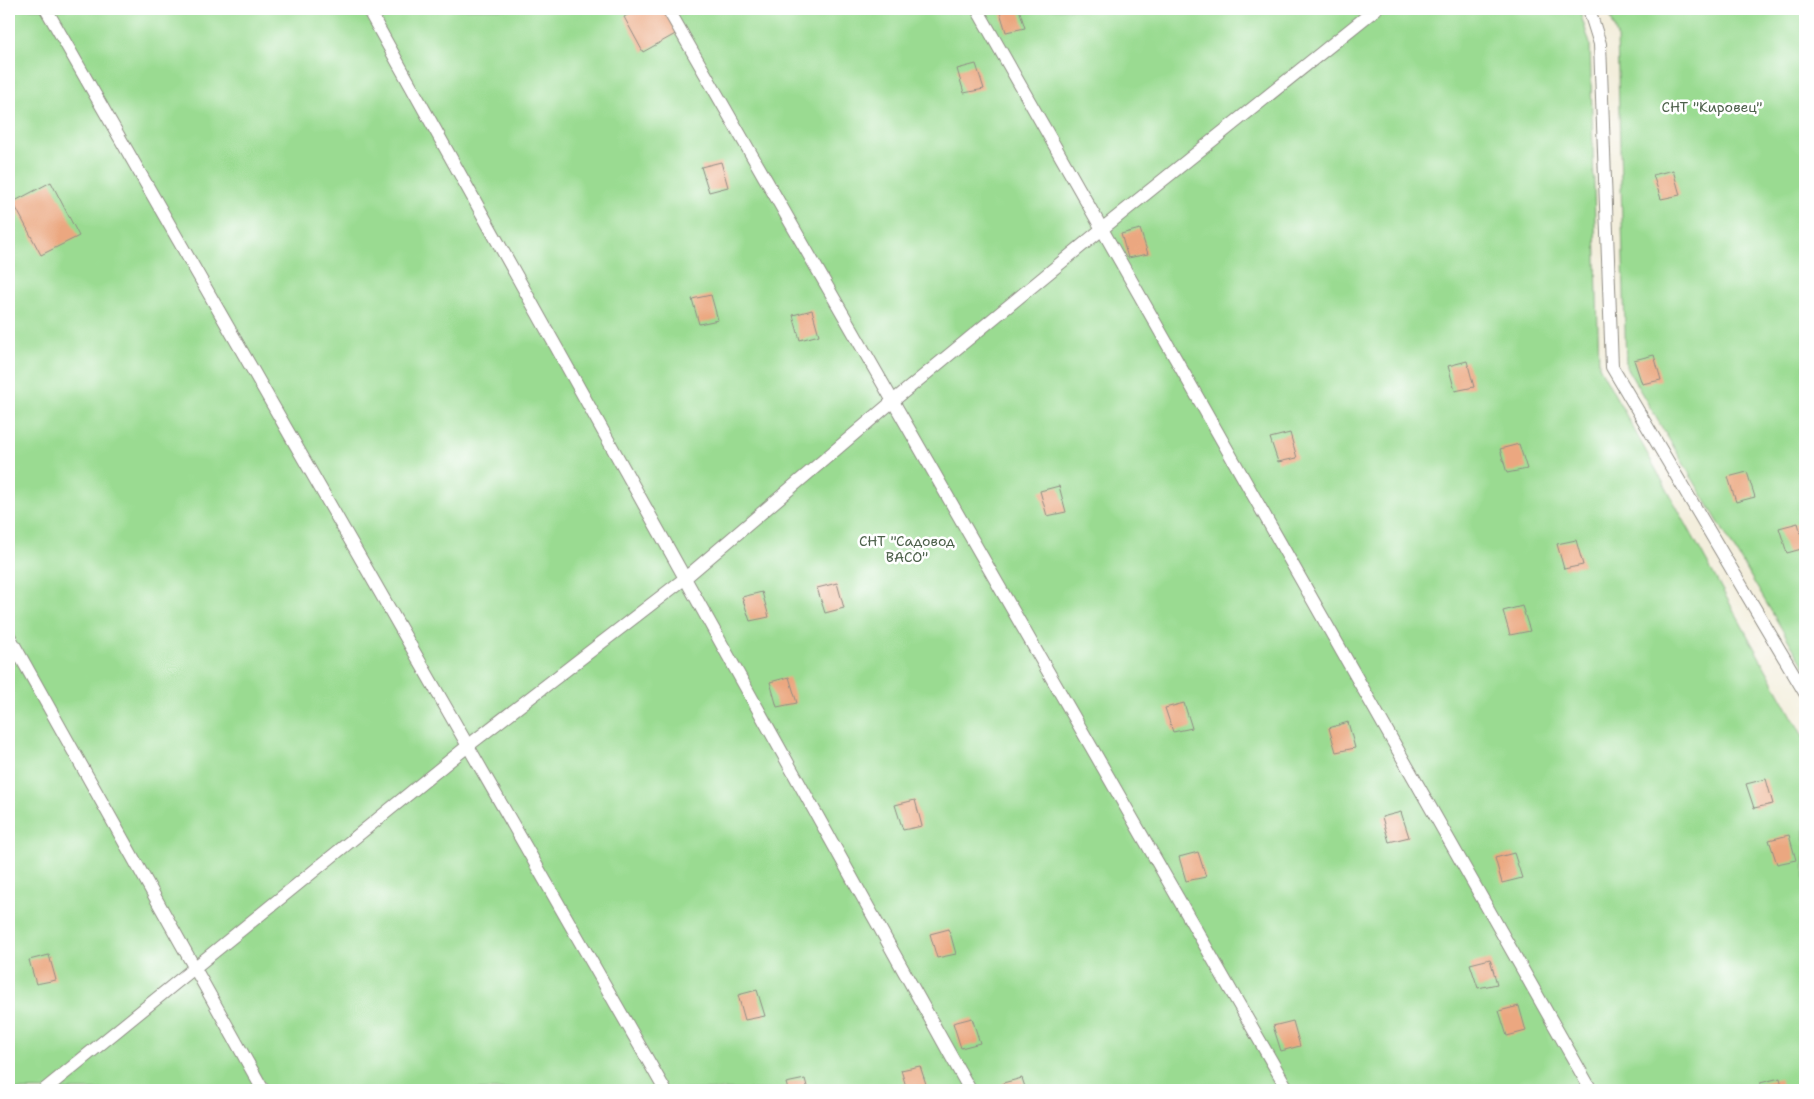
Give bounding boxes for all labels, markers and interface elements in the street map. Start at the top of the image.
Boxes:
park label: СНТ "Кировец" [1662,98,1762,116]
park label: СНТ "Садовод ВАСО" [859,532,955,566]

